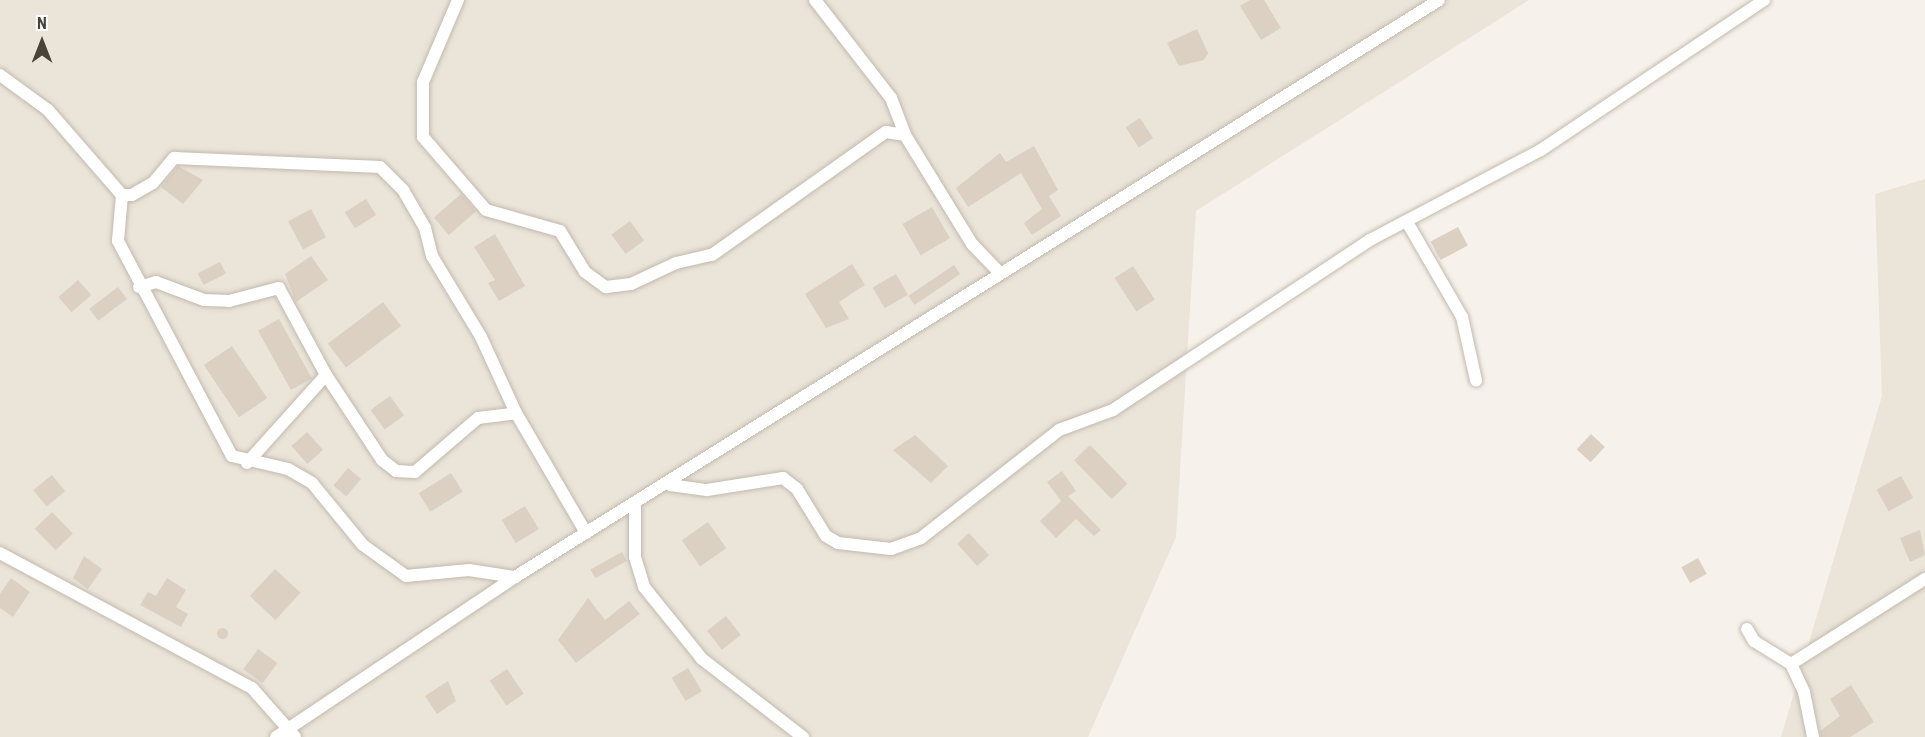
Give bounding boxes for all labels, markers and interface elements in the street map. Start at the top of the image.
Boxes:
north arrow [12,12,72,72]
text: N [37,14,47,33]

